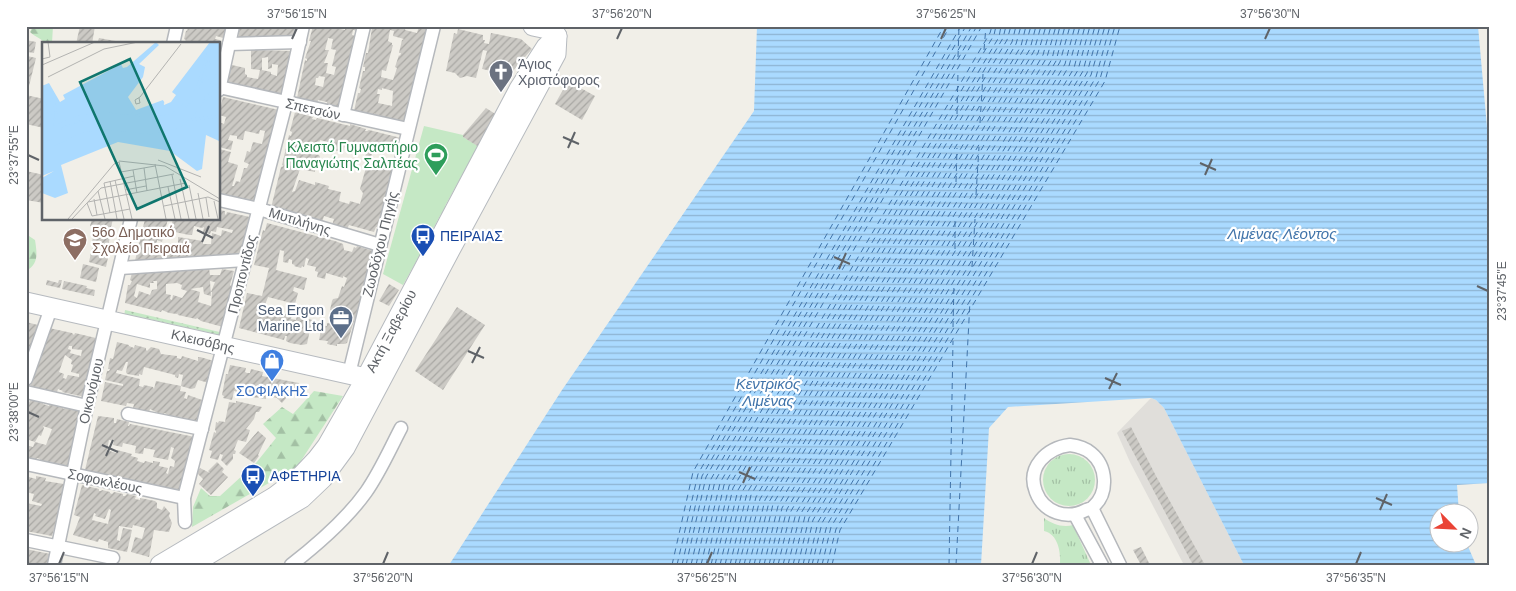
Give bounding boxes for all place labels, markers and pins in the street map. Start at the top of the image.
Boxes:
place label: Άγιος Χριστόφορος [518,56,600,88]
church icon: Άγιος Χριστόφορος [488,59,514,93]
place label: Κλειστό Γυμναστήριο Παναγιώτης Σαλπέας [285,139,418,171]
sports icon: Κλειστό Γυμναστήριο Παναγιώτης Σαλπέας [423,142,449,176]
bus stop icon: ΠΕΙΡΑΙΑΣ [410,223,436,257]
place label: 56ο Δημοτικό Σχολείο Πειραιά [92,224,190,256]
school or university icon: 56ο Δημοτικό Σχολείο Πειραιά [62,227,88,261]
place label: ΠΕΙΡΑΙΑΣ [440,228,503,244]
place label: Sea Ergon Marine Ltd [258,302,324,334]
office icon: Sea Ergon Marine Ltd [328,305,354,339]
shop icon: ΣΟΦΙΑΚΗΣ [259,348,285,382]
place label: ΣΟΦΙΑΚΗΣ [236,383,308,399]
bus stop icon: ΑΦΕΤΗΡΙΑ [240,463,266,497]
place label: ΑΦΕΤΗΡΙΑ [270,468,341,484]

